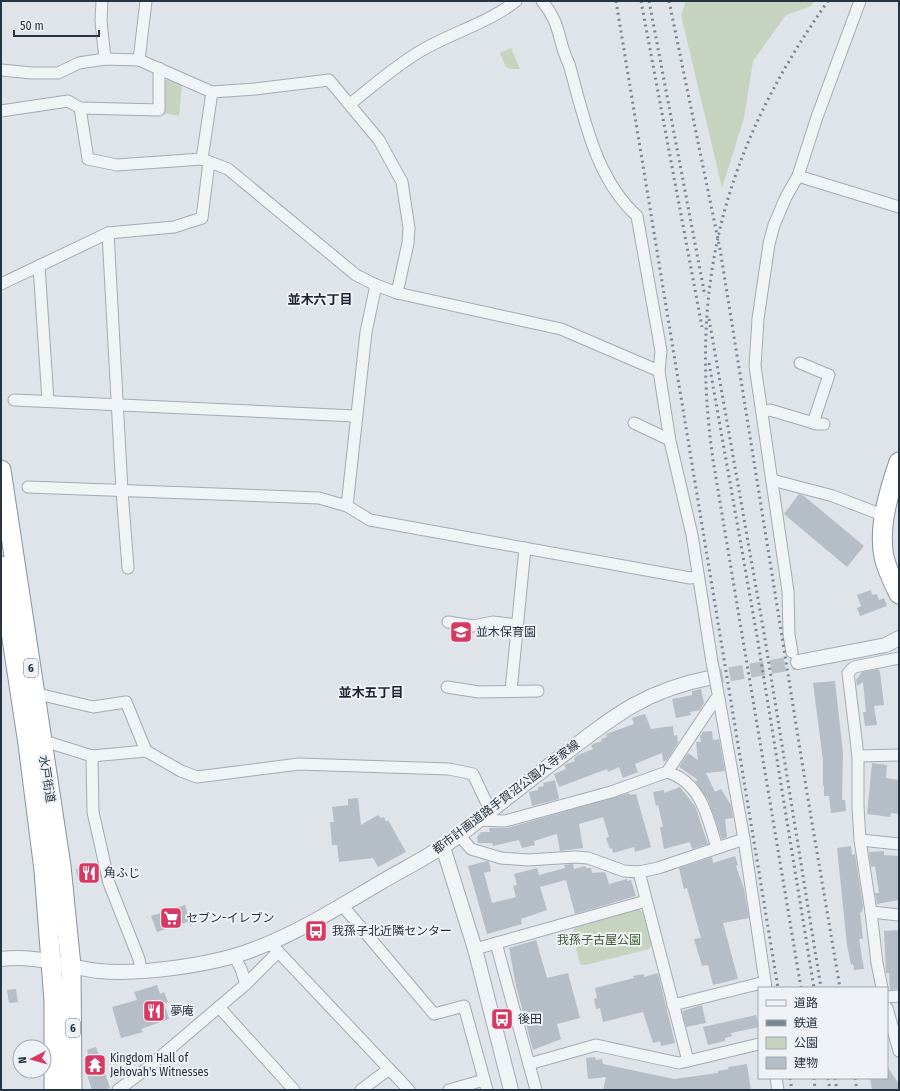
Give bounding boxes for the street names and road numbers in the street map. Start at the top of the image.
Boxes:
road number: 6 [24,659,38,677]
street label: 都市計画道路手賀沼公園久寺家線 [430,737,582,857]
street label: 水戸街道 [36,754,58,804]
road number: 6 [66,1019,80,1037]

